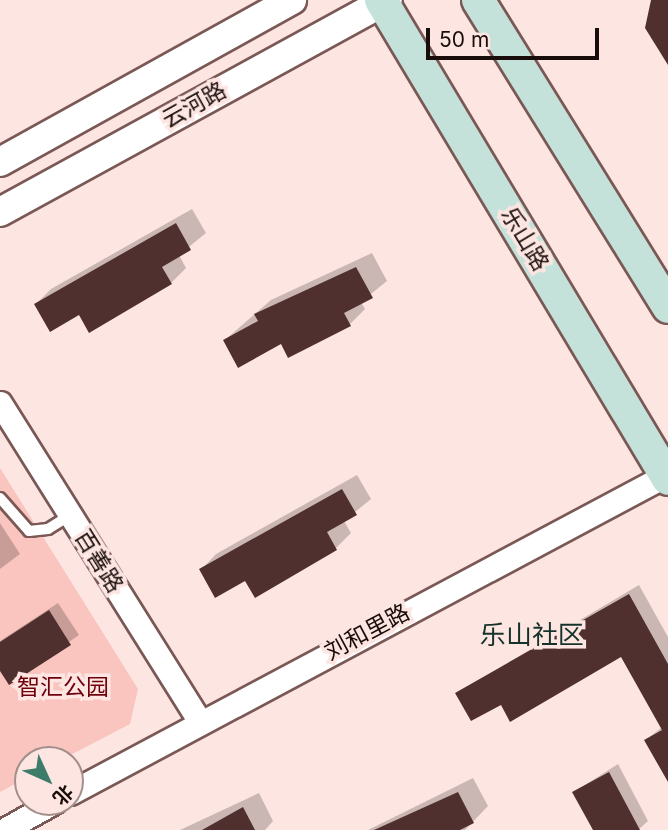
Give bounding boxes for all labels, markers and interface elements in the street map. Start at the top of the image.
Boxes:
scale bar [430,14,603,58]
text: 50 m [439,27,489,52]
street label: 云河路 [157,76,231,134]
street label: 乐山路 [495,202,555,276]
street label: 百善路 [69,524,129,598]
street label: 刘和里路 [320,598,414,666]
district label: 乐山社区 [480,619,584,651]
park label: 智汇公园 [17,673,109,701]
north arrow [14,746,84,816]
text: 北 [48,780,78,810]

